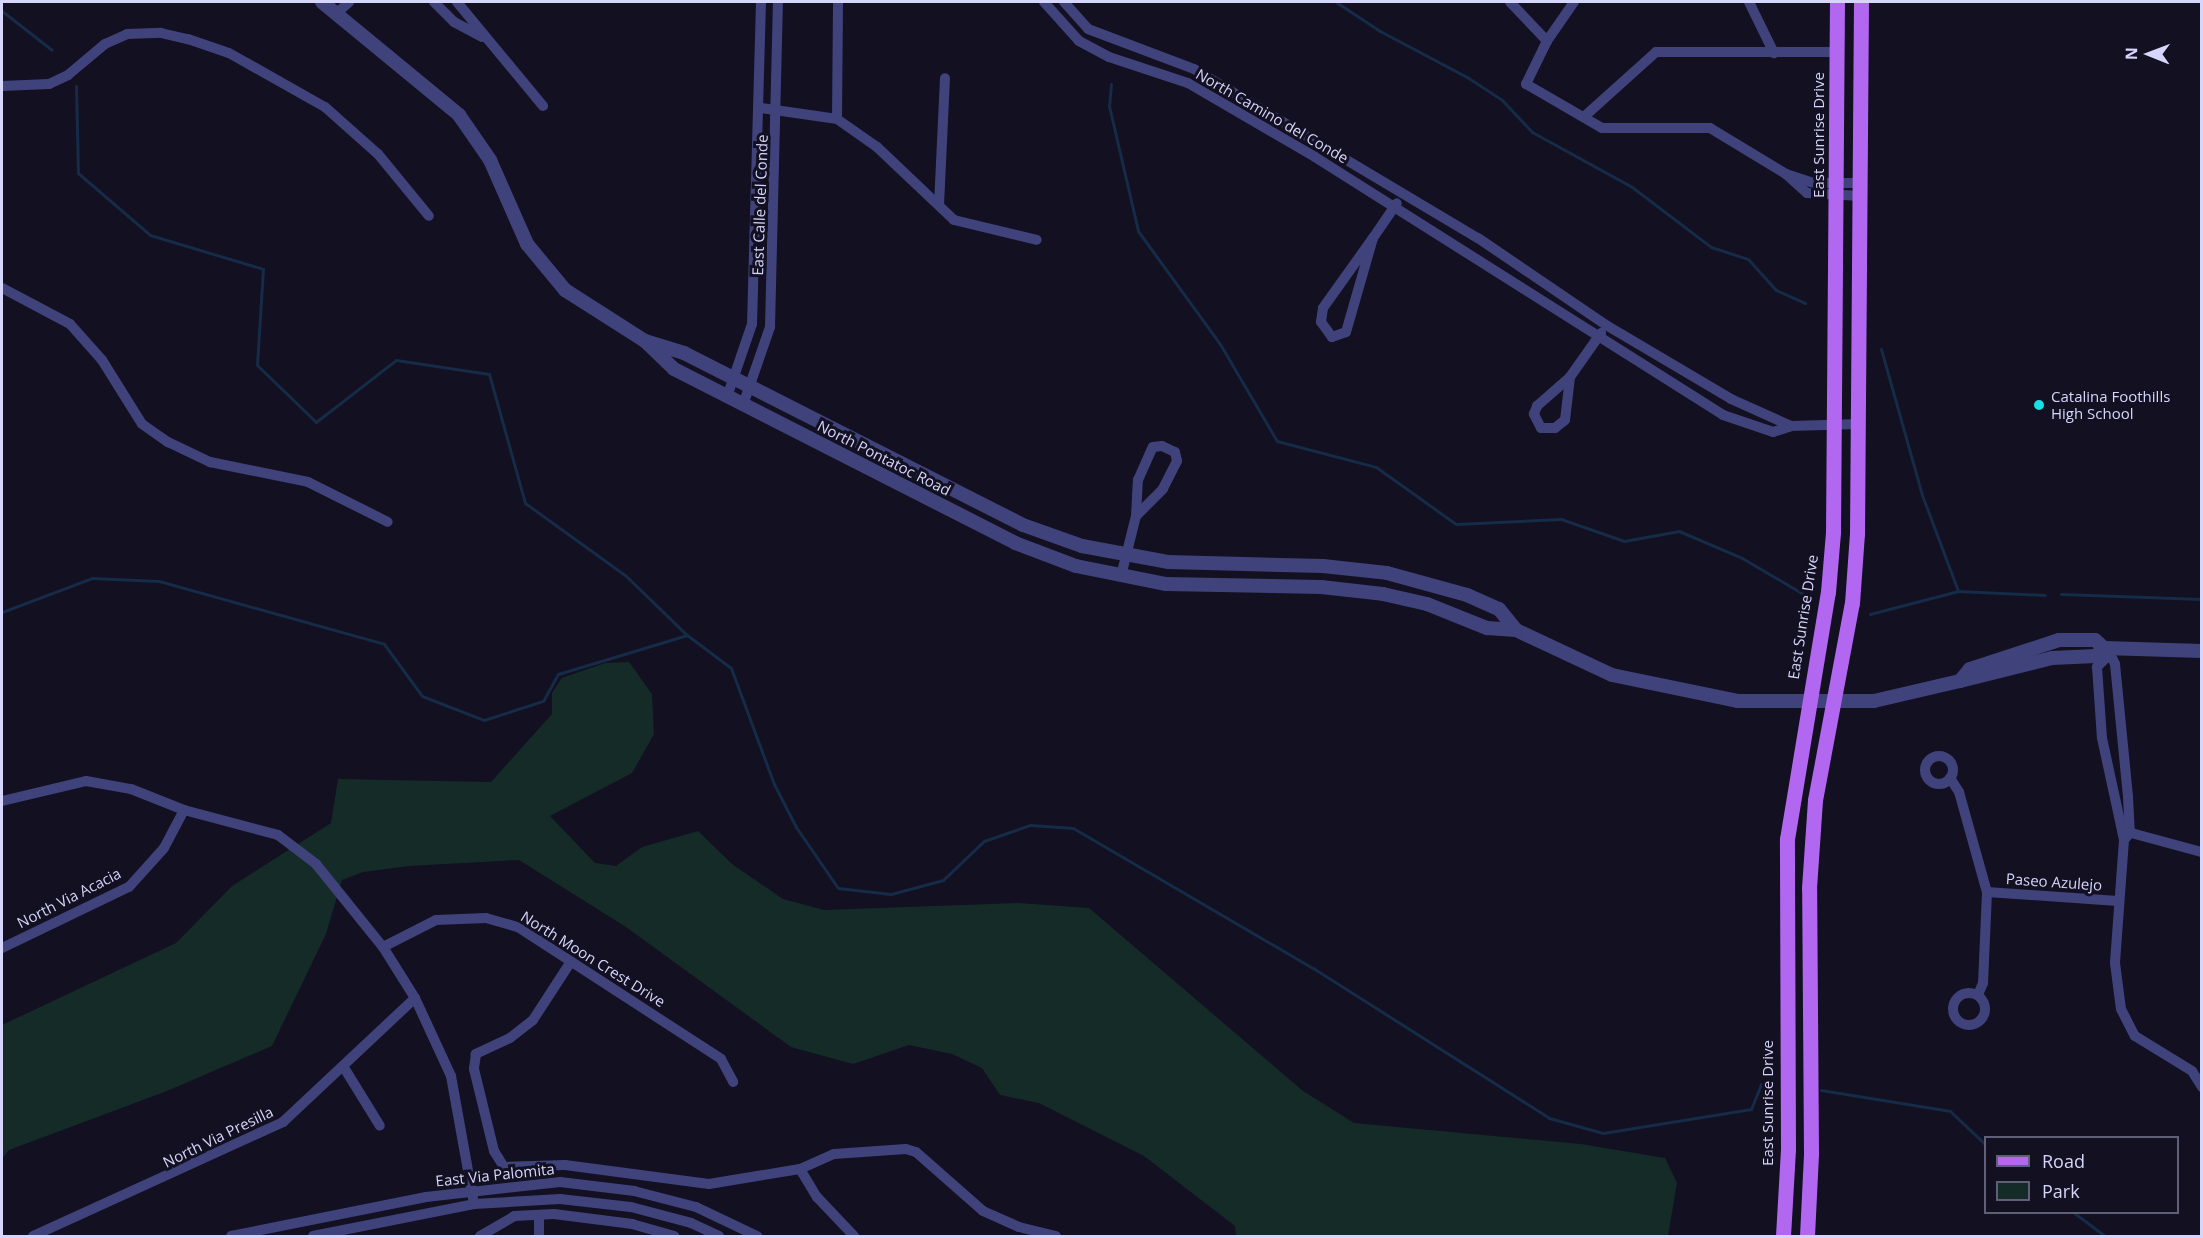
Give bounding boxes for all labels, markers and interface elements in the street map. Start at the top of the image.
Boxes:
north arrow [2119,24,2179,84]
text: N [2120,47,2142,60]
street label: North Camino del Conde [1193,65,1351,167]
street label: East Sunrise Drive [1810,72,1828,198]
street label: East Calle del Conde [749,134,771,276]
place label: Catalina Foothills High School [2051,387,2170,422]
marker: Catalina Foothills High School [2032,398,2046,412]
street label: North Pontatoc Road [814,417,954,499]
street label: East Sunrise Drive [1784,553,1822,681]
street label: North Via Acacia [14,864,124,932]
street label: Paseo Azulejo [2005,870,2103,894]
street label: North Moon Crest Drive [518,907,668,1011]
street label: East Sunrise Drive [1759,1040,1777,1166]
street label: North Via Presilla [160,1103,276,1171]
legend [1984,1136,2179,1214]
text: Road [2042,1149,2085,1173]
street label: East Via Palomita [435,1160,555,1190]
text: Park [2042,1179,2080,1203]

